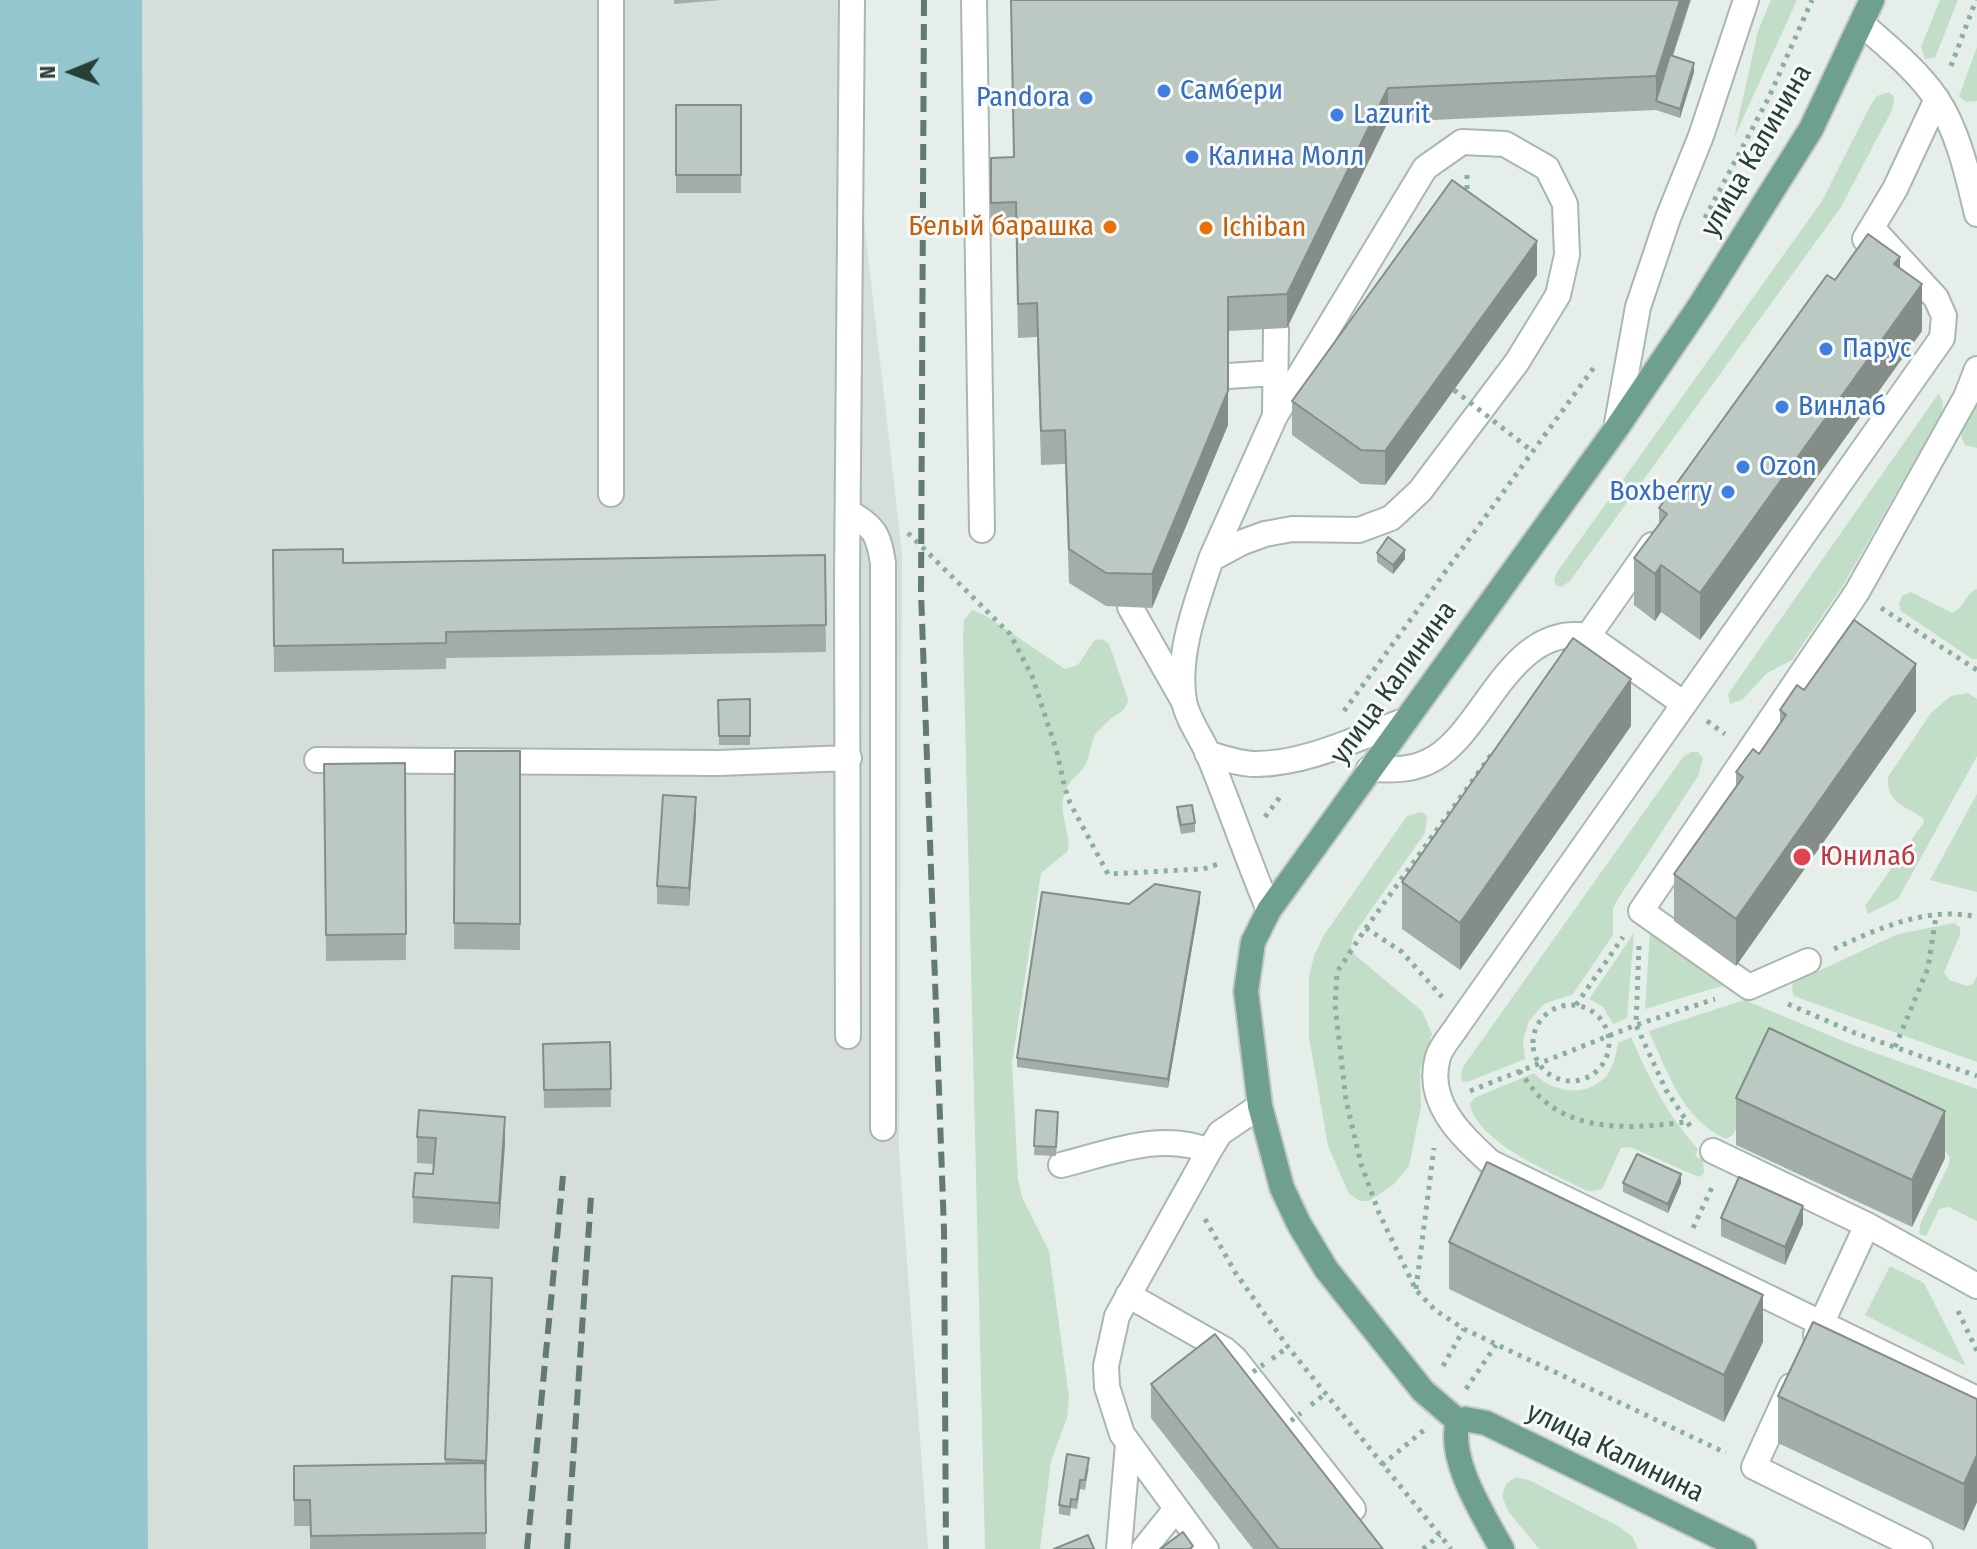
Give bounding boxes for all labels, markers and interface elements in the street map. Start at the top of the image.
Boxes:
north arrow [32,32,112,112]
street label: улица Калинина [1694,59,1820,243]
text: N [34,66,61,79]
place label: Самбери [1180,74,1283,108]
place label: Pandora [976,81,1070,115]
marker: Самбери [1155,82,1173,100]
marker: Pandora [1077,89,1095,107]
place label: Lazurit [1353,98,1430,132]
marker: Lazurit [1328,106,1346,124]
place label: Калина Молл [1208,140,1364,174]
marker: Калина Молл [1183,148,1201,166]
place label: Белый барашка [908,210,1094,244]
place label: Ichiban [1222,211,1306,245]
marker: Белый барашка [1101,218,1119,236]
marker: Ichiban [1197,219,1215,237]
place label: Парус [1842,332,1912,366]
marker: Парус [1817,340,1835,358]
place label: Винлаб [1798,390,1886,424]
marker: Винлаб [1773,398,1791,416]
place label: Ozon [1759,450,1817,484]
marker: Ozon [1734,458,1752,476]
place label: Boxberry [1609,475,1712,509]
marker: Boxberry [1719,483,1737,501]
street label: улица Калинина [1324,595,1464,771]
place label: Юнилаб [1820,840,1915,874]
marker: Юнилаб [1791,846,1813,868]
street label: улица Калинина [1521,1396,1709,1510]

